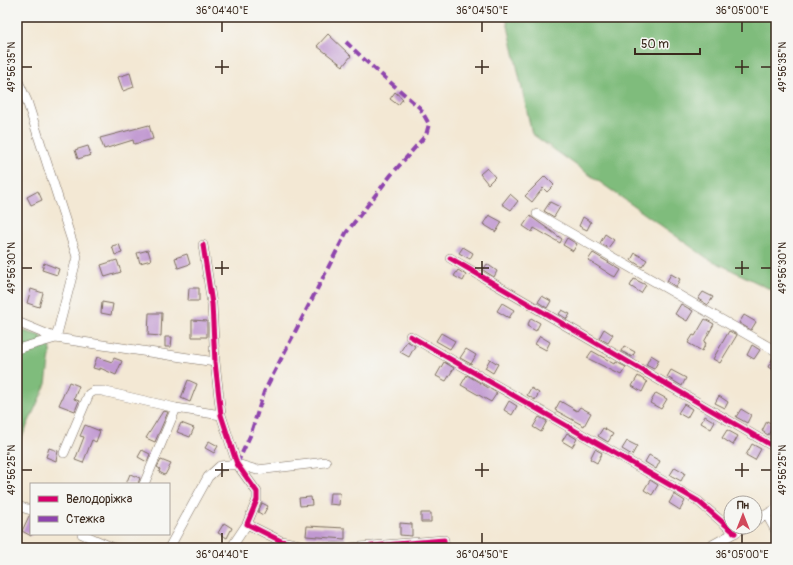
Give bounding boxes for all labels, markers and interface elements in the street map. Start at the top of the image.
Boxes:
text: 36°04'40"E [196,5,248,17]
text: 36°04'50"E [456,5,508,17]
text: 36°05'00"E [716,5,768,17]
scale bar [635,30,700,56]
text: 50 m [641,37,669,52]
text: 49°56'35"N [6,42,18,92]
text: 49°56'35"N [777,42,789,92]
text: 49°56'30"N [6,242,18,294]
text: 49°56'30"N [777,242,789,294]
text: 49°56'25"N [6,445,18,495]
text: 49°56'25"N [777,445,789,495]
legend [30,483,170,535]
text: Велодоріжка [66,492,133,507]
north arrow [723,495,763,535]
text: Пн [737,499,750,512]
text: Стежка [66,512,105,527]
text: 36°04'40"E [196,549,248,561]
text: 36°04'50"E [456,549,508,561]
text: 36°05'00"E [716,549,768,561]

